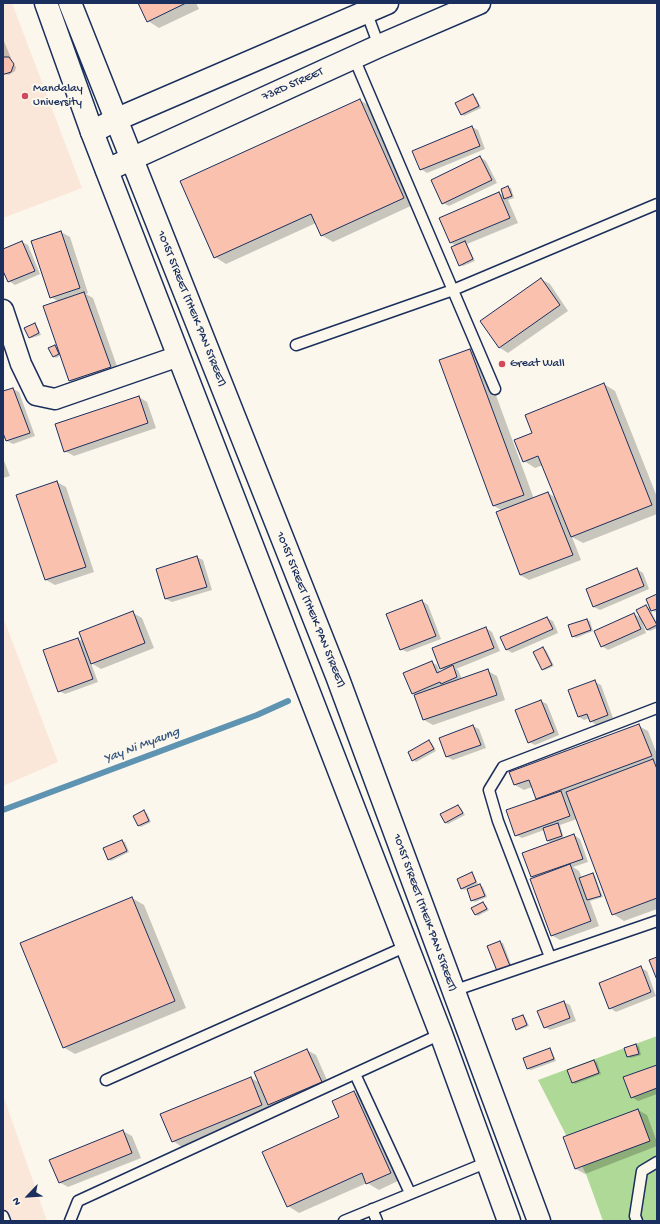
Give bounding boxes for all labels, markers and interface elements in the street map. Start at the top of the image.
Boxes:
street label: 73RD STREET [260,65,326,105]
place label: Mandalay University [33,82,83,110]
marker: Mandalay University [20,91,30,101]
street label: 101ST STREET (THEIK PAN STREET) [153,229,229,389]
place label: Great Wall [510,357,565,371]
marker: Great Wall [497,359,507,369]
street label: 101ST STREET (THEIK PAN STREET) [272,530,348,690]
water label: Yay Ni Myaung [102,724,182,768]
street label: 101ST STREET (THEIK PAN STREET) [389,832,459,994]
north arrow [8,1176,48,1216]
text: N [10,1195,24,1207]

